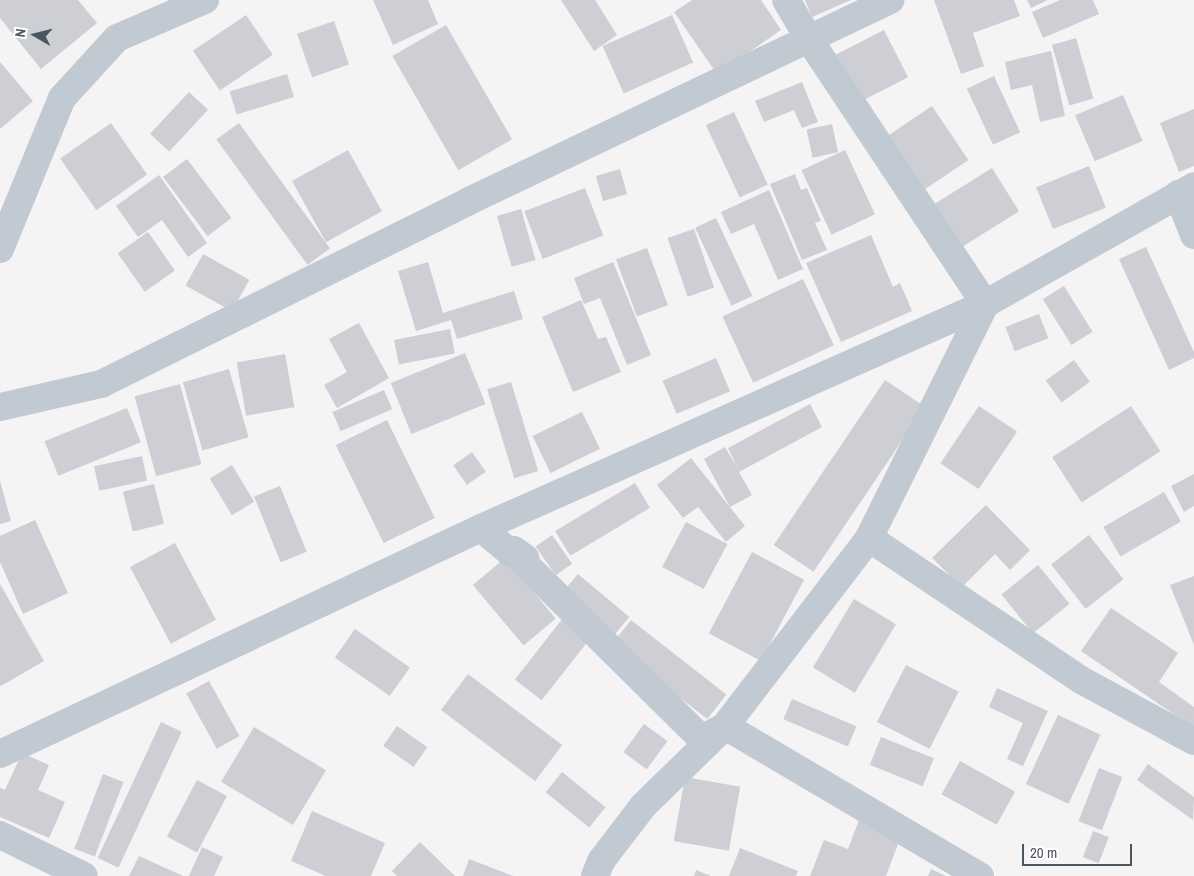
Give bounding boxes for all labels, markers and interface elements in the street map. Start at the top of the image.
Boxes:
north arrow [10,10,60,60]
text: N [11,28,30,38]
scale bar [1024,834,1134,866]
text: 20 m [1030,842,1057,863]

